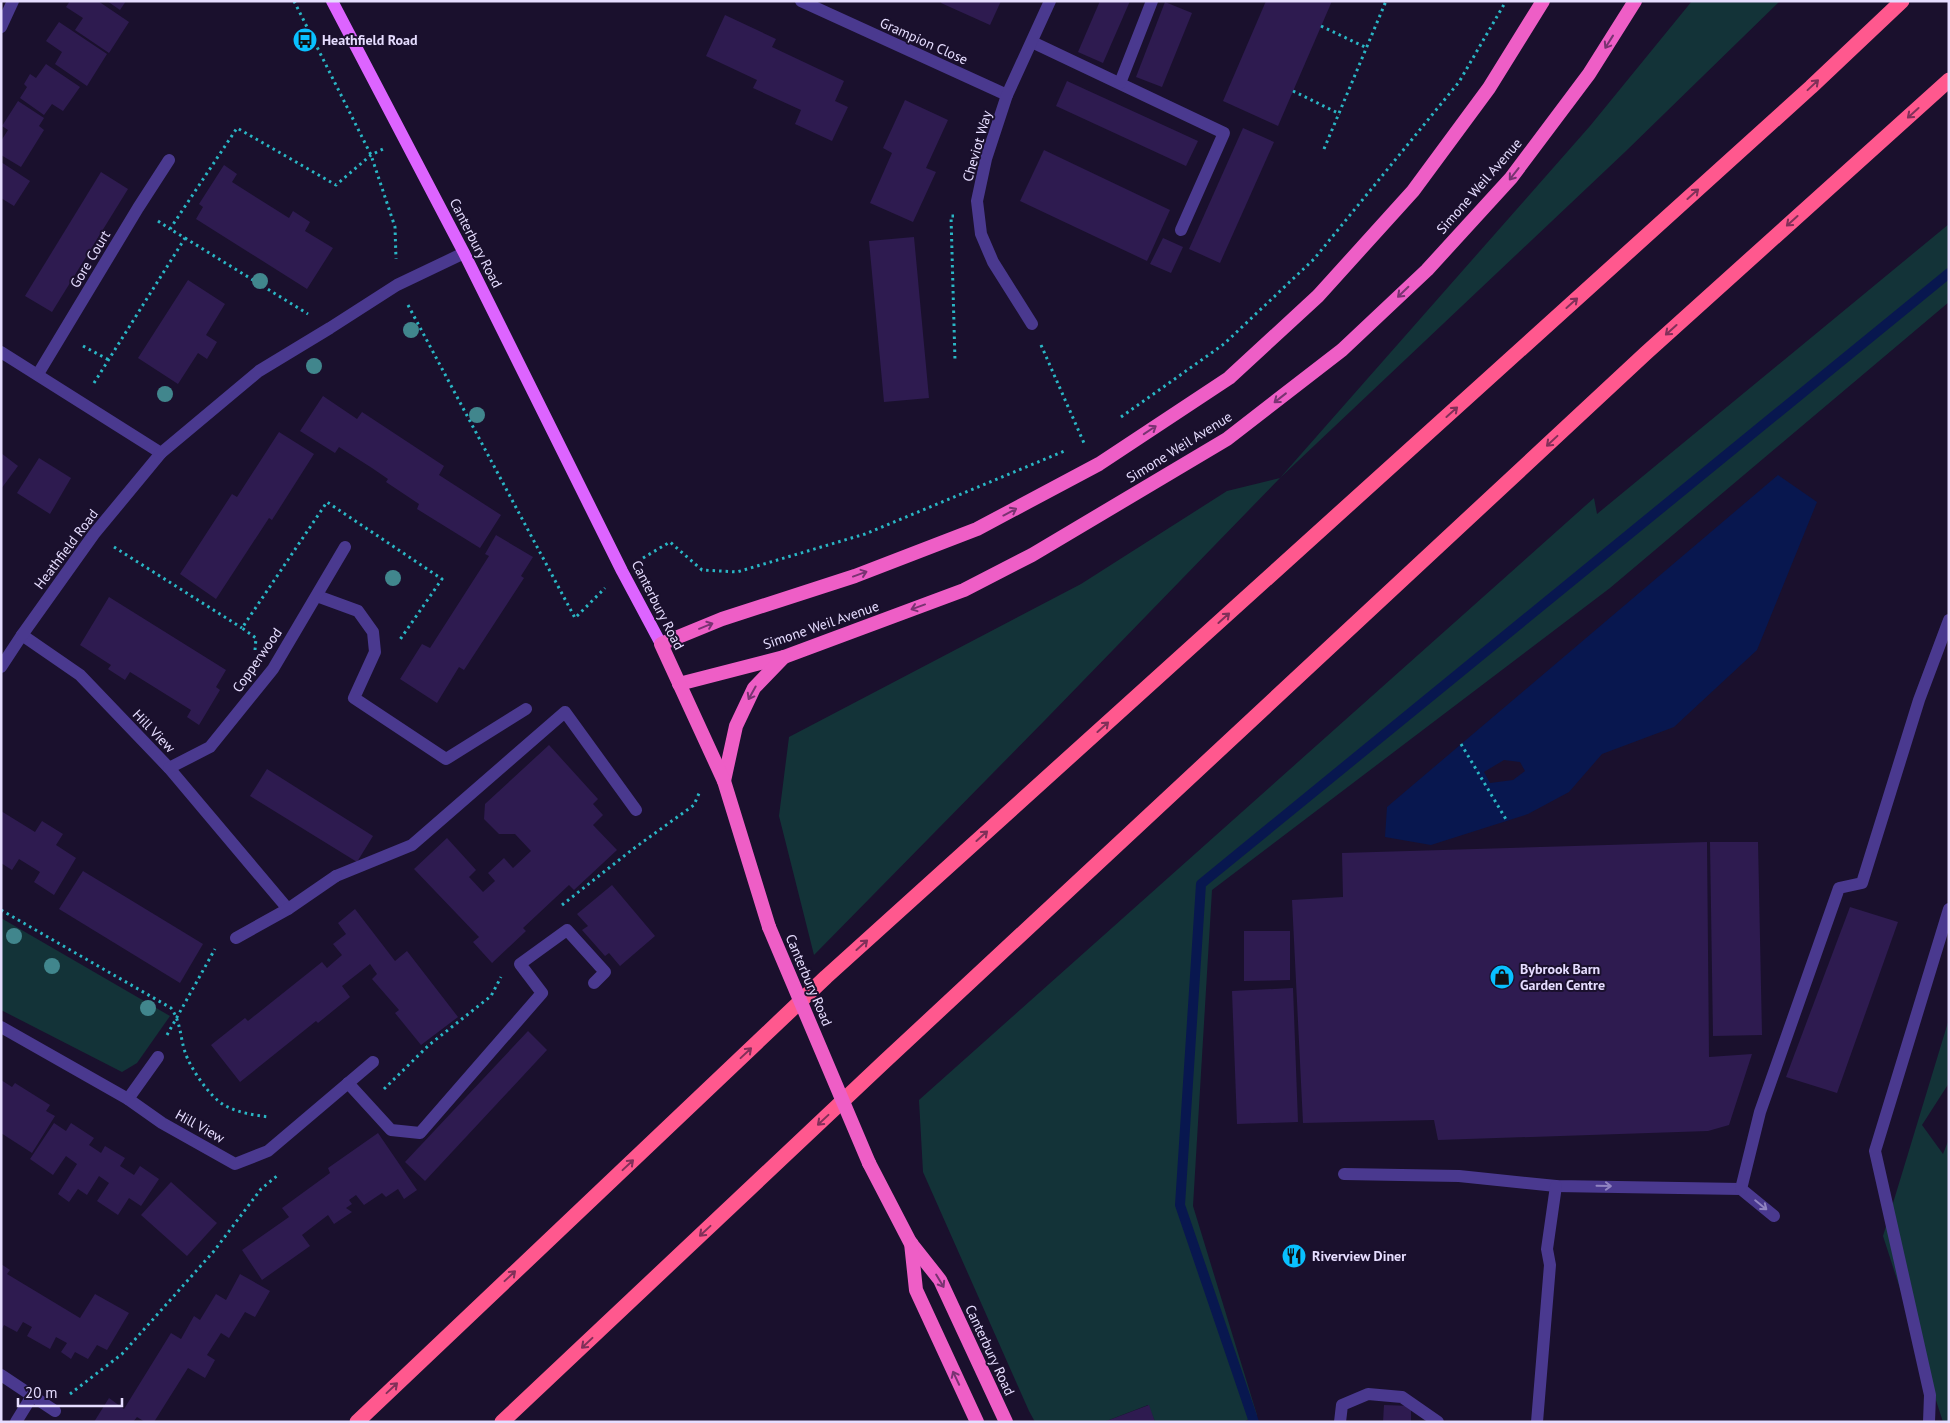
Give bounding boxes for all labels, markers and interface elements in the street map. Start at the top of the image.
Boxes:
street label: Grampion Close [877,14,971,68]
bus stop icon: Heathfield Road [292,27,318,53]
place label: Heathfield Road [322,31,418,49]
one-way arrow [1604,35,1614,49]
one-way arrow [1807,79,1820,91]
one-way arrow [1906,107,1919,118]
street label: Cheviot Way [958,108,996,184]
street label: Simone Weil Avenue [1432,134,1526,238]
one-way arrow [1508,167,1519,180]
one-way arrow [1686,188,1699,200]
street label: Canterbury Road [446,195,506,291]
one-way arrow [1785,216,1798,227]
street label: Gore Court [66,227,114,291]
one-way arrow [1397,286,1409,299]
one-way arrow [1566,297,1579,309]
one-way arrow [1665,324,1678,336]
one-way arrow [1274,393,1287,404]
one-way arrow [1445,406,1458,418]
street label: Simone Weil Avenue [1123,407,1235,487]
one-way arrow [1143,425,1157,435]
one-way arrow [1545,435,1558,446]
street label: Heathfield Road [30,505,102,593]
one-way arrow [1002,507,1017,517]
street label: Canterbury Road [628,557,688,653]
one-way arrow [851,569,867,578]
street label: Simone Weil Avenue [761,597,881,653]
one-way arrow [911,603,927,612]
one-way arrow [1217,612,1230,624]
one-way arrow [698,621,713,630]
street label: Copperwood [228,624,286,696]
one-way arrow [747,686,757,701]
street label: Hill View [129,705,180,757]
one-way arrow [1096,721,1109,733]
one-way arrow [976,830,989,842]
street label: Canterbury Road [782,931,836,1029]
one-way arrow [855,939,868,951]
place label: Bybrook Barn Garden Centre [1520,960,1605,994]
shop icon: Bybrook Barn Garden Centre [1489,964,1515,990]
one-way arrow [740,1047,752,1059]
street label: Hill View [172,1105,228,1147]
one-way arrow [817,1114,830,1126]
one-way arrow [622,1159,634,1171]
one-way arrow [1596,1182,1612,1191]
one-way arrow [1754,1200,1767,1211]
one-way arrow [699,1225,711,1237]
restaurant icon: Riverview Diner [1281,1243,1307,1269]
place label: Riverview Diner [1312,1247,1406,1265]
one-way arrow [504,1270,516,1282]
one-way arrow [935,1273,945,1287]
street label: Canterbury Road [961,1302,1019,1398]
one-way arrow [580,1337,593,1349]
one-way arrow [951,1371,960,1386]
scale bar [18,1376,121,1408]
one-way arrow [386,1382,398,1394]
text: 20 m [25,1383,58,1402]

